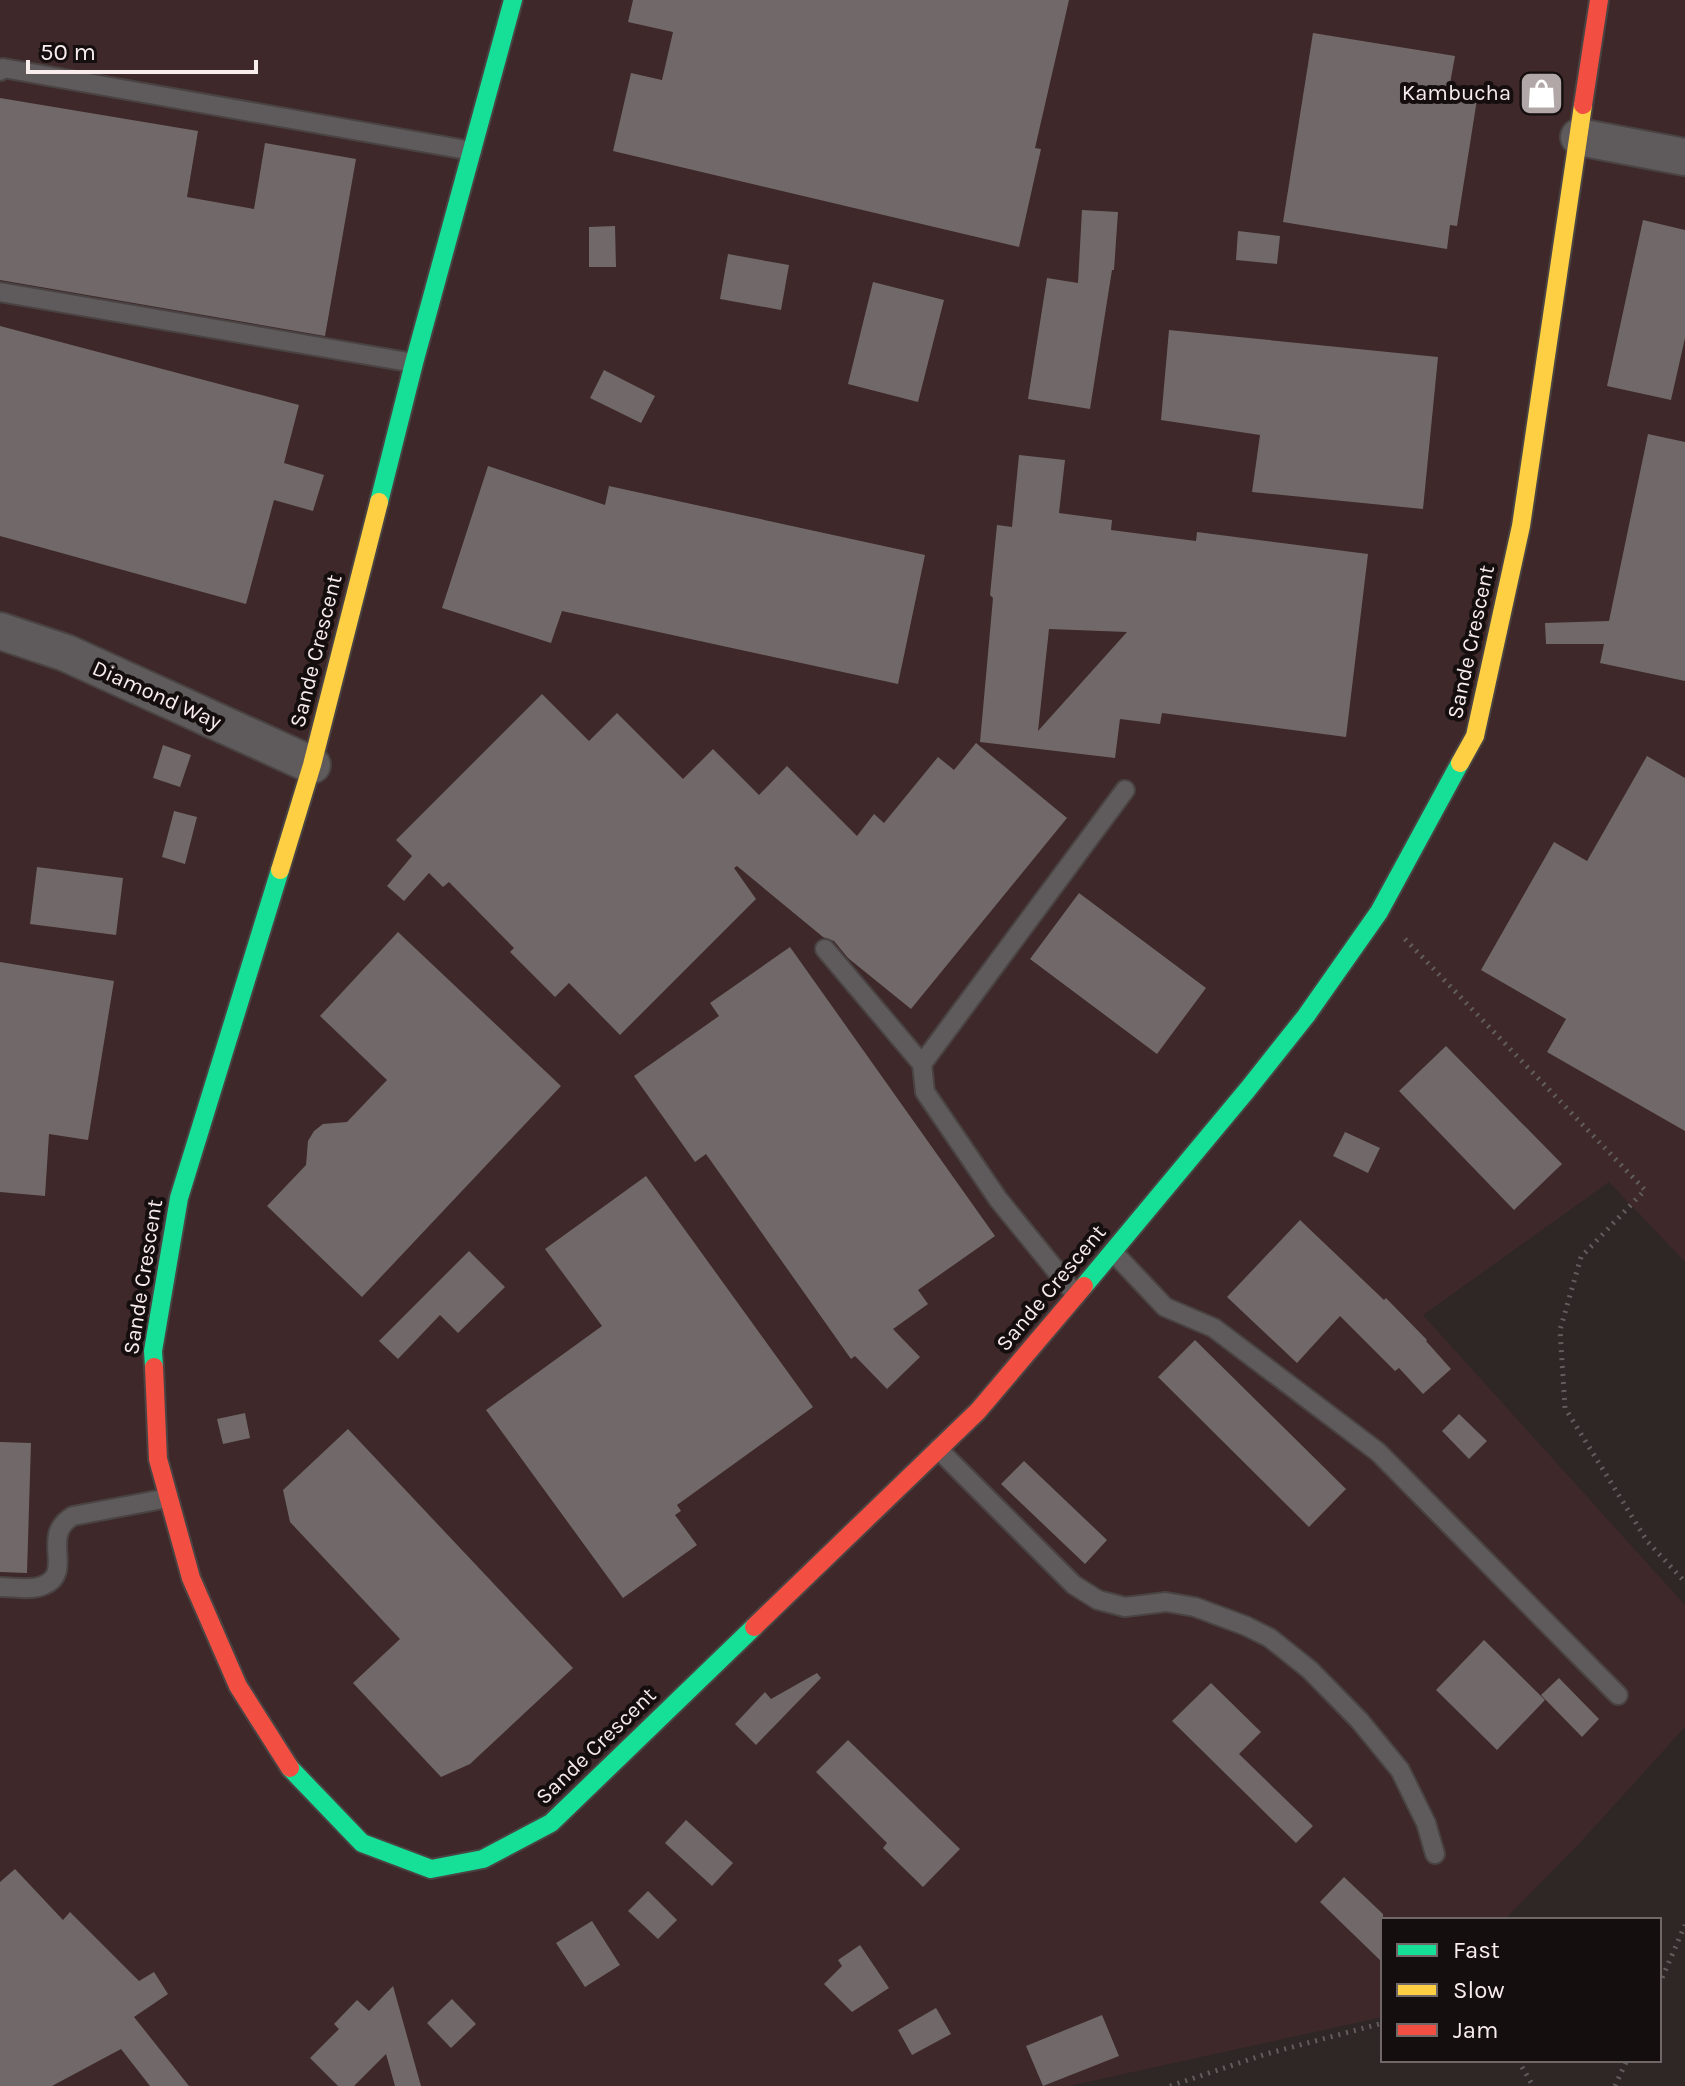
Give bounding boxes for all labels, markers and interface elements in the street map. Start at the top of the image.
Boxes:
scale bar [28,24,256,74]
text: 50 m [40,38,96,66]
shop icon: Kambucha [1518,69,1566,117]
place label: Kambucha [1402,80,1511,106]
street label: Sande Crescent [1442,563,1500,721]
street label: Sande Crescent [284,572,348,730]
street label: Diamond Way [88,655,226,735]
street label: Sande Crescent [118,1198,168,1356]
street label: Sande Crescent [991,1220,1111,1356]
street label: Sande Crescent [531,1682,661,1810]
legend [1381,1918,1661,2062]
text: Fast [1453,1936,1500,1964]
text: Slow [1453,1976,1505,2004]
text: Jam [1453,2016,1498,2044]

